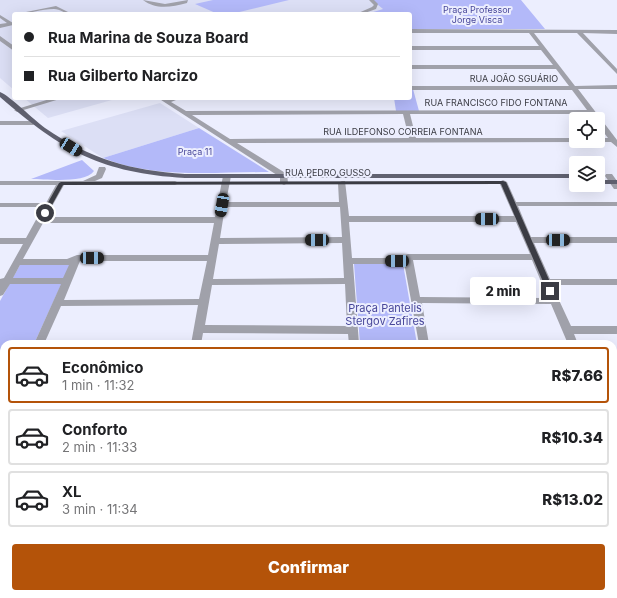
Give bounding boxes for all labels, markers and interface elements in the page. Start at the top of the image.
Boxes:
park label: Praça Professor Jorge Visca [443,4,512,25]
text: Rua Marina de Souza Board [48,28,248,47]
text: Rua Gilberto Narcizo [48,66,198,85]
street label: RUA JOÃO SGUÁRIO [470,73,558,84]
street label: RUA FRANCISCO FIDO FONTANA [425,97,567,108]
map controls [569,112,605,192]
button: locate [569,112,605,148]
street label: RUA ILDEFONSO CORREIA FONTANA [323,126,483,137]
car [58,136,84,158]
park label: Praça 11 [178,146,212,157]
button: layers [569,156,605,192]
street label: RUA PEDRO GUSSO [285,167,371,178]
car [214,192,230,218]
route start [36,204,54,222]
car [475,213,499,225]
car [305,234,329,246]
car [546,234,570,246]
car [80,252,104,264]
car [385,255,409,267]
callout: 2 min [470,277,536,305]
route end [541,282,559,300]
text: 2 min [485,283,521,299]
park label: Praça Pantelis Stergov Zafires [345,301,425,328]
icon: car [14,357,50,393]
text: Econômico [62,358,143,377]
text: R$7.66 [552,366,603,385]
text: 1 min · 11:32 [62,377,135,393]
icon: car [14,419,50,455]
text: Conforto [62,420,127,439]
text: R$10.34 [541,428,603,447]
text: 2 min · 11:33 [62,439,137,455]
icon: car [14,481,50,517]
text: XL [62,482,82,501]
text: R$13.02 [542,490,603,509]
text: 3 min · 11:34 [62,501,138,517]
button: Confirmar [12,544,605,590]

